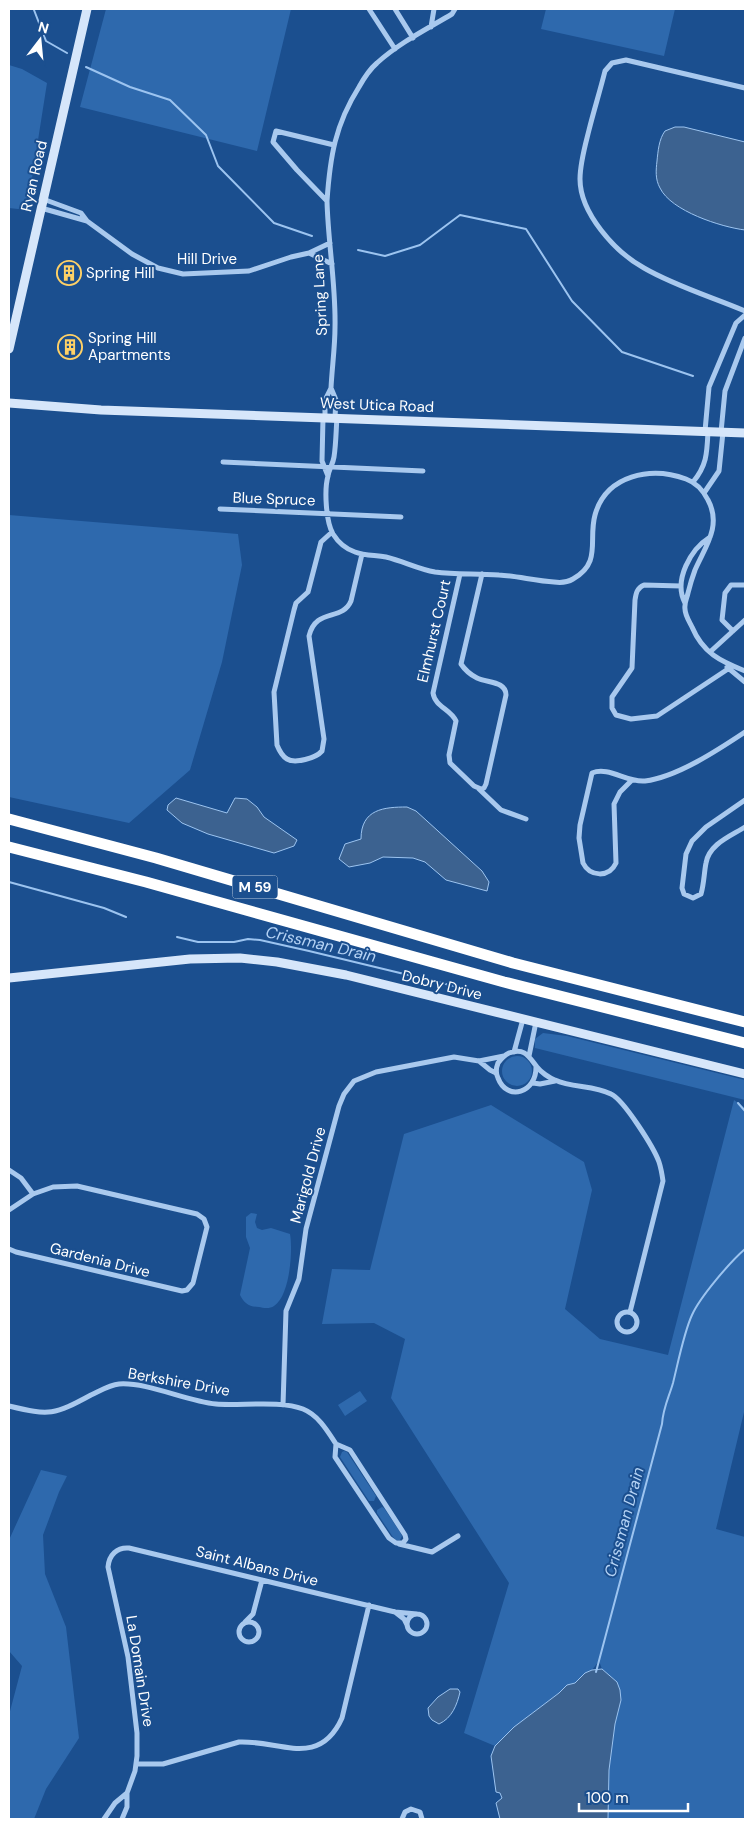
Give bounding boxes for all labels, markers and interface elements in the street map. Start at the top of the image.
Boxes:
north arrow [15,15,65,65]
text: N [36,17,51,38]
street label: Ryan Road [16,138,52,214]
street label: Hill Drive [177,249,237,269]
street label: Spring Lane [308,254,332,336]
building icon: Spring Hill [56,260,82,286]
place label: Spring Hill [86,263,155,283]
place label: Spring Hill Apartments [88,328,171,365]
building icon: Spring Hill Apartments [57,334,83,360]
street label: West Utica Road [320,393,434,417]
street label: Blue Spruce [232,488,316,510]
street label: Elmhurst Court [412,578,456,684]
road number: M 59 [232,876,278,899]
water label: Crissman Drain [264,921,378,967]
street label: Dobry Drive [400,965,484,1005]
street label: Marigold Drive [286,1125,330,1225]
street label: Gardenia Drive [48,1238,152,1282]
street label: Berkshire Drive [126,1363,232,1401]
water label: Crissman Drain [599,1465,649,1579]
street label: Saint Albans Drive [194,1541,320,1591]
street label: La Domain Drive [121,1614,159,1728]
scale bar [579,1780,688,1812]
text: 100 m [586,1788,629,1808]

